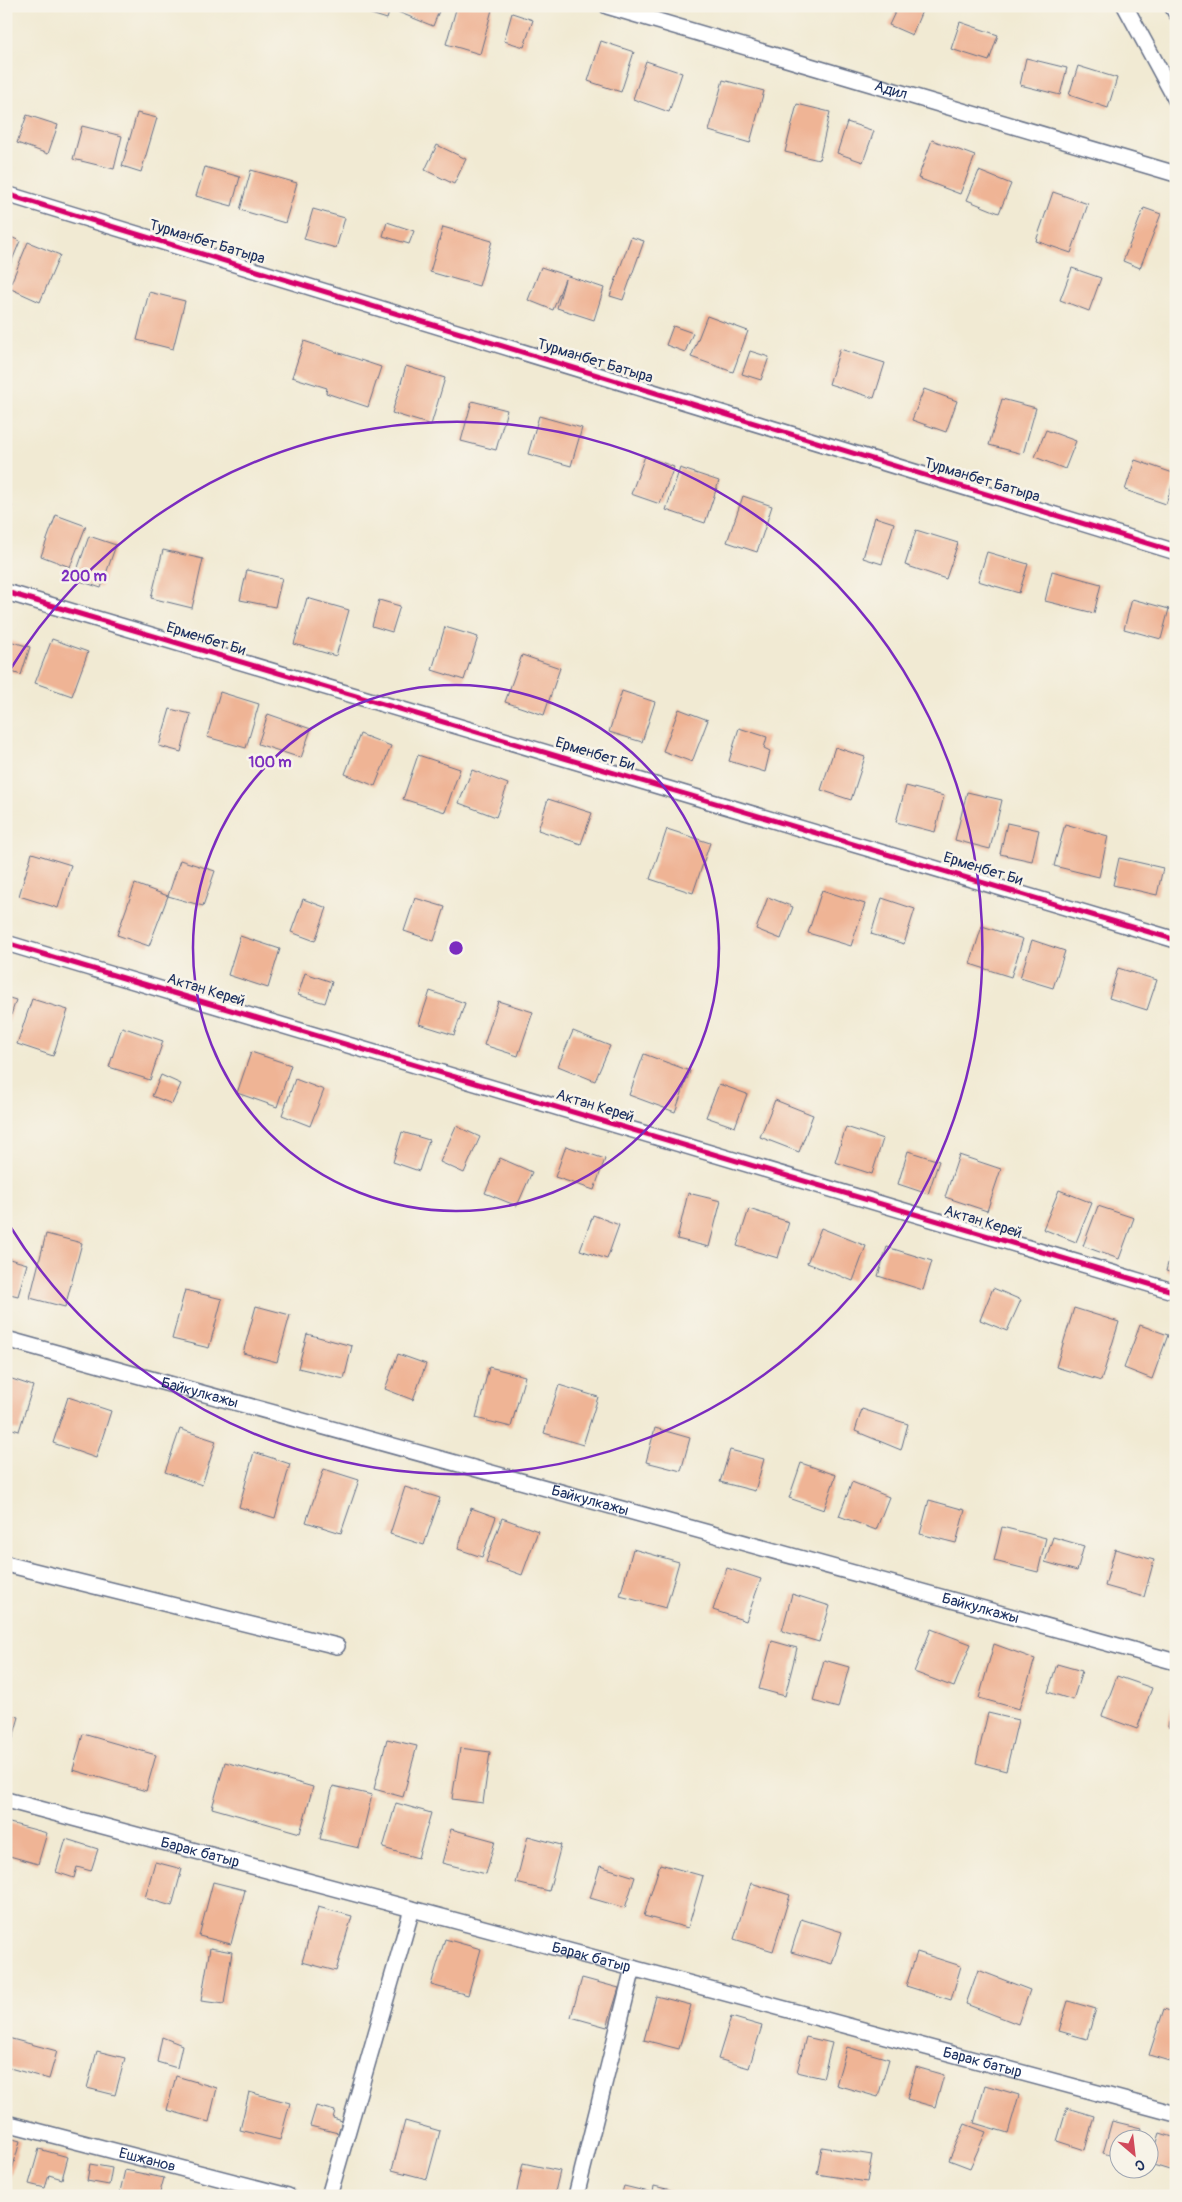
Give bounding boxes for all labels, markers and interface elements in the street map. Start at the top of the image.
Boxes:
street label: Адил [872,76,910,104]
street label: Турманбет Батыра [147,215,267,269]
street label: Турманбет Батыра [535,334,655,388]
street label: Турманбет Батыра [922,453,1042,507]
text: 200 m [61,567,107,586]
street label: Ерменбет Би [164,618,248,660]
street label: Ерменбет Би [553,733,637,775]
text: 100 m [249,753,291,772]
street label: Ерменбет Би [941,848,1025,890]
centre of rings [447,939,465,957]
street label: Актан Керей [165,969,247,1011]
street label: Актан Керей [554,1085,636,1127]
street label: Актан Керей [942,1201,1024,1243]
street label: Байкулкажы [159,1373,240,1412]
street label: Байкулкажы [549,1481,631,1520]
street label: Байкулкажы [940,1588,1021,1628]
street label: Барак батыр [159,1832,242,1872]
street label: Барак батыр [550,1937,633,1977]
street label: Барак батыр [941,2042,1024,2082]
north arrow [1110,2130,1160,2180]
street label: Ешжанов [117,2143,178,2176]
text: С [1132,2156,1148,2175]

